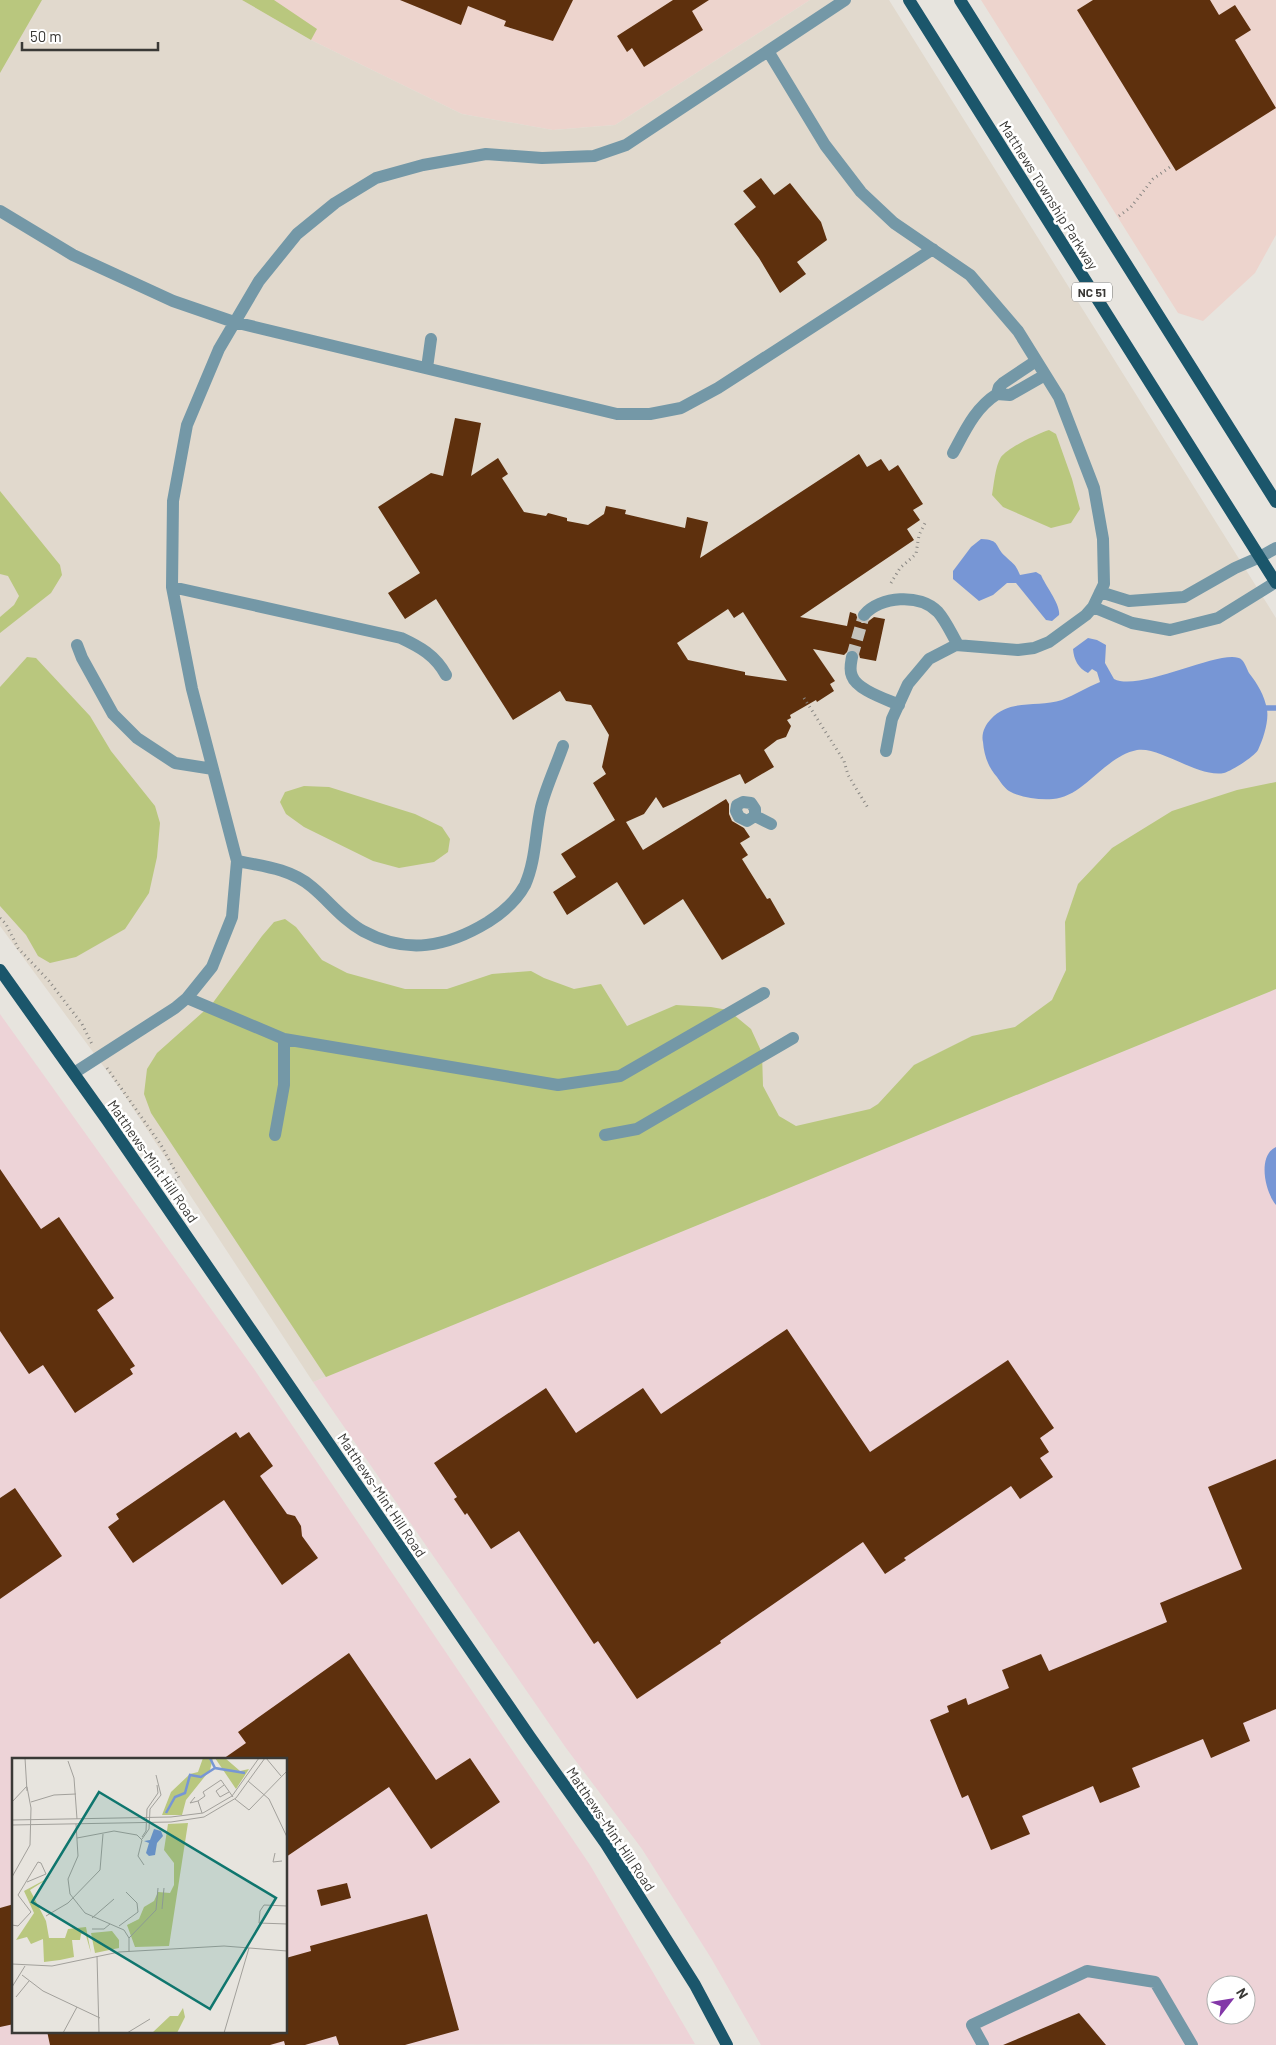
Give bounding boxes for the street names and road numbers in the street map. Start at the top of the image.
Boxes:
street label: Matthews Township Parkway [996,117,1102,273]
road number: NC 51 [1072,282,1112,302]
street label: Matthews-Mint Hill Road [104,1096,202,1226]
street label: Matthews-Mint Hill Road [334,1430,430,1560]
street label: Matthews-Mint Hill Road [563,1764,659,1894]

